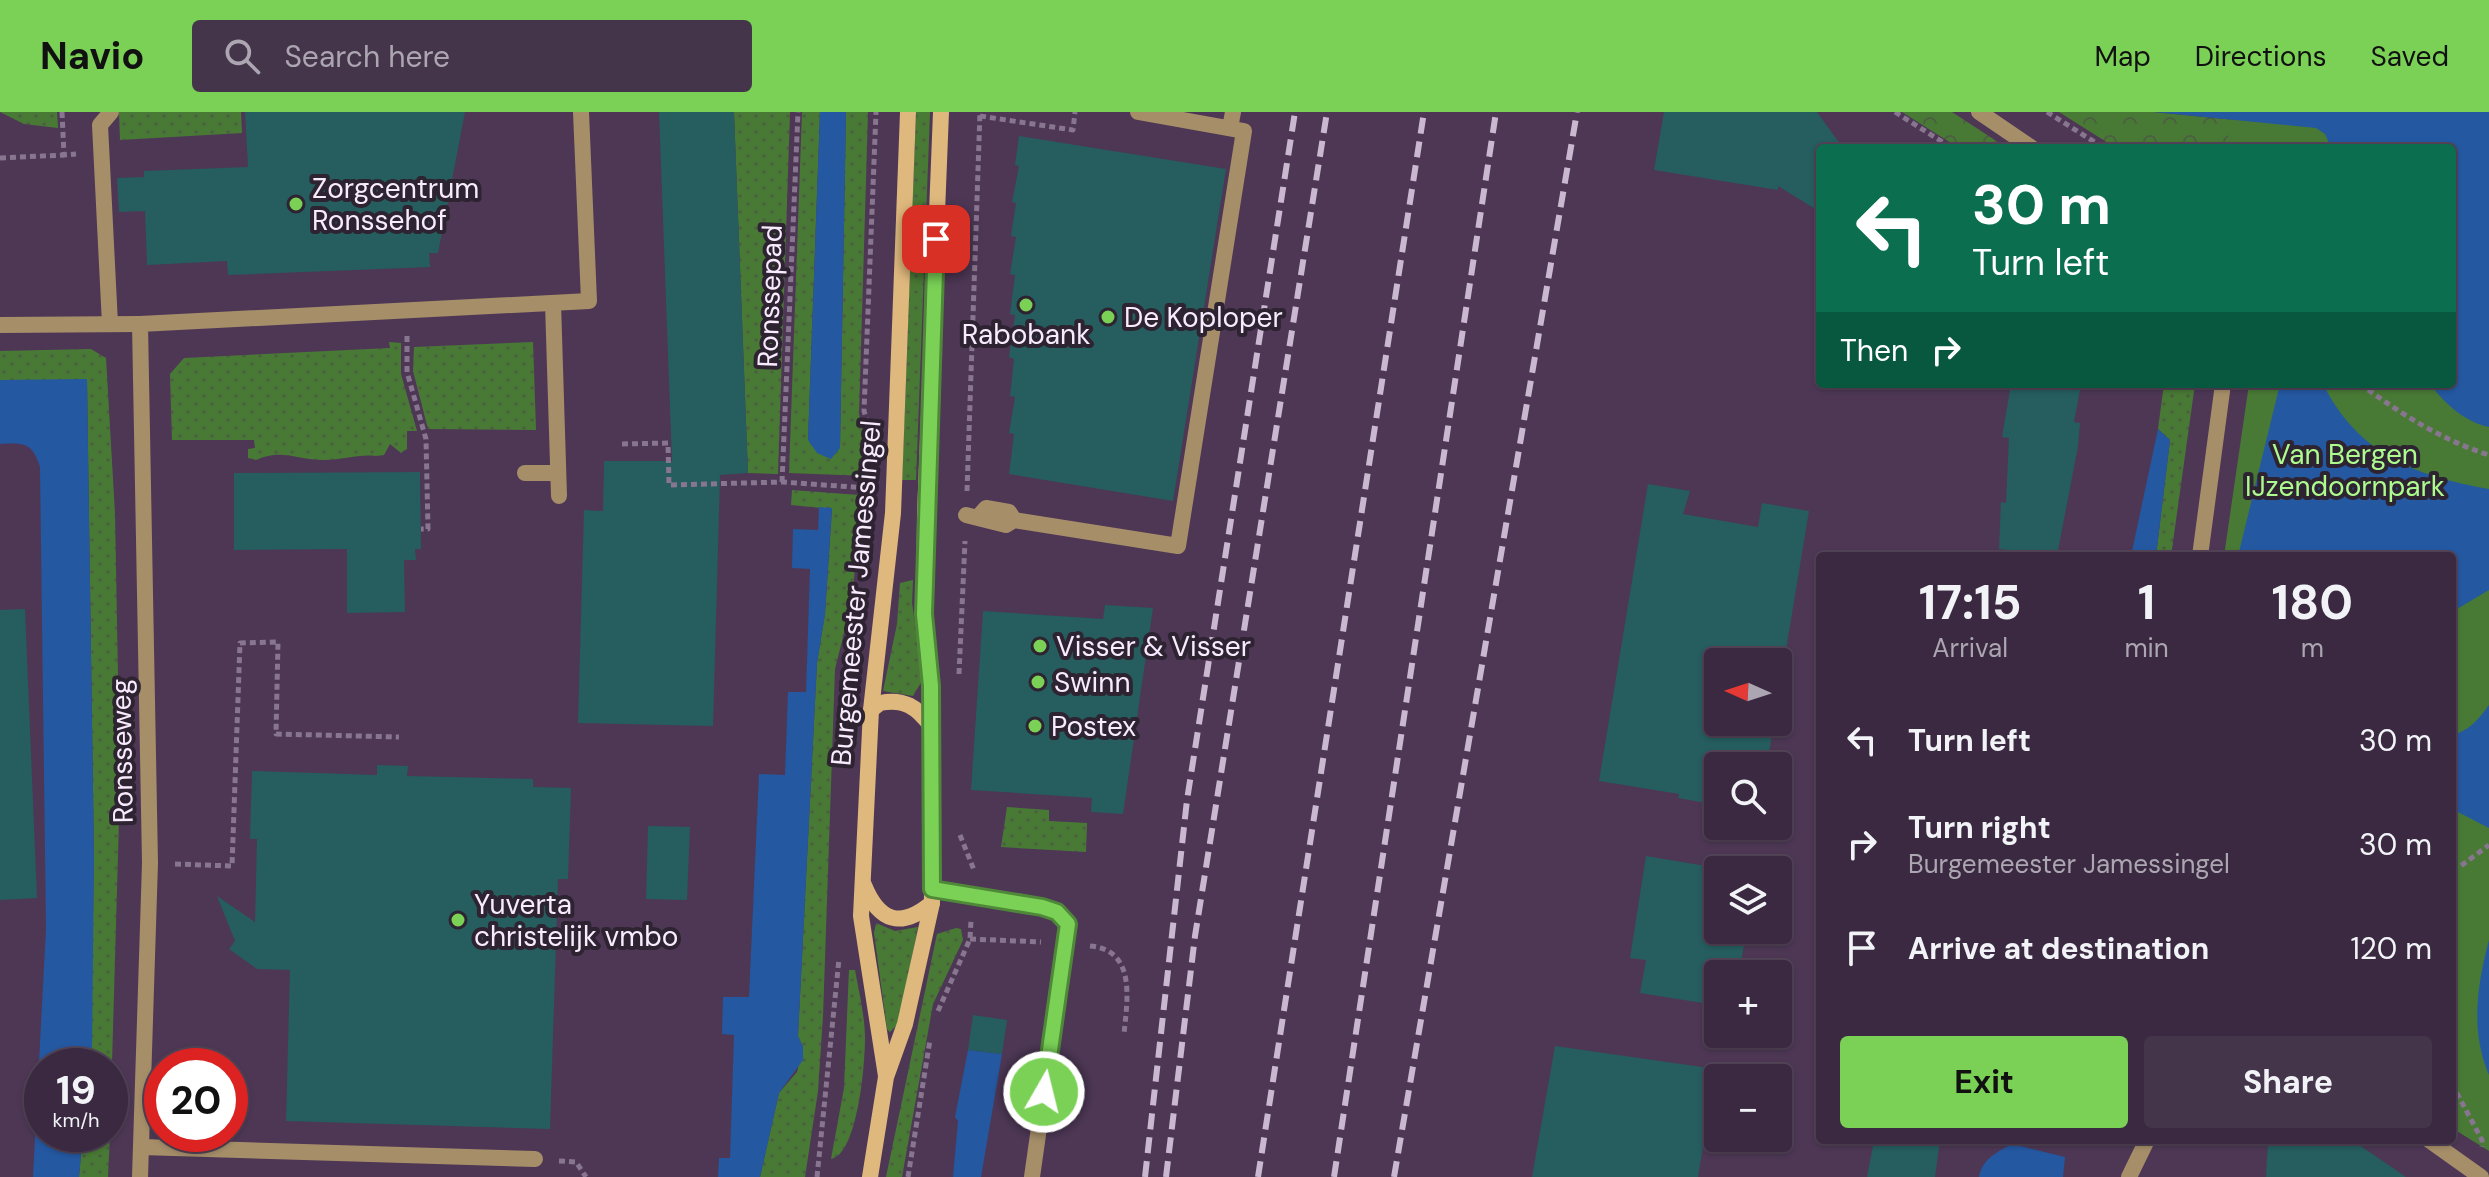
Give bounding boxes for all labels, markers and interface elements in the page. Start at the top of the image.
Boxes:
search box [192,20,752,92]
text: Navio [40,31,144,81]
icon: search [220,34,264,78]
text: Search here [284,37,450,76]
text: Map [2094,38,2151,75]
text: Directions [2195,38,2327,75]
text: Saved [2371,38,2449,75]
text: 30 m [1972,168,2111,241]
place label: Zorgcentrum Ronssehof [312,170,479,239]
icon: left [1840,176,1944,280]
marker: Zorgcentrum Ronssehof [287,195,305,213]
pin [902,205,970,273]
icon: arrive [914,217,958,261]
street label: Ronssepad [749,224,791,368]
text: Turn left [1972,239,2109,286]
marker: Rabobank [1017,296,1035,314]
place label: De Koploper [1124,299,1283,336]
marker: De Koploper [1099,308,1117,326]
place label: Rabobank [962,316,1090,353]
icon: right [1924,328,1968,372]
text: Then [1840,331,1908,370]
street label: Burgemeester Jamessingel [822,419,890,767]
park label: Van Bergen IJzendoornpark [2245,436,2445,505]
text: 17:15 [1919,571,2022,634]
text: 1 [2138,571,2155,634]
text: 180 [2272,571,2353,634]
place label: Visser & Visser [1056,628,1251,665]
text: Arrival [1932,631,2008,665]
text: min [2124,631,2169,665]
text: m [2301,631,2324,665]
marker: Visser & Visser [1031,637,1049,655]
north arrow [1704,648,1792,736]
map controls [1704,648,1792,1152]
place label: Swinn [1054,664,1130,701]
marker: Swinn [1029,673,1047,691]
street label: Ronsseweg [102,679,142,823]
place label: Postex [1051,708,1136,745]
marker: Postex [1026,717,1044,735]
icon: left [1840,718,1884,762]
text: Turn left [1908,721,2031,760]
text: 30 m [2359,721,2432,760]
button: search [1704,752,1792,840]
text: Turn right [1908,808,2051,847]
icon: right [1840,822,1884,866]
text: 30 m [2359,825,2432,864]
text: Burgemeester Jamessingel [1908,847,2230,881]
button: layers [1704,856,1792,944]
place label: Yuverta christelijk vmbo [474,886,678,955]
marker: Yuverta christelijk vmbo [449,911,467,929]
icon: arrive [1840,926,1884,970]
text: Arrive at destination [1908,929,2209,968]
text: 120 m [2350,929,2432,968]
button: + [1704,960,1792,1048]
button: Exit [1840,1036,2128,1128]
button: Share [2144,1036,2432,1128]
speed limit sign: 20 [144,1048,248,1152]
position arrow [1002,1050,1086,1134]
text: 19 [56,1064,96,1116]
button: − [1704,1064,1792,1152]
text: km/h [52,1107,100,1133]

